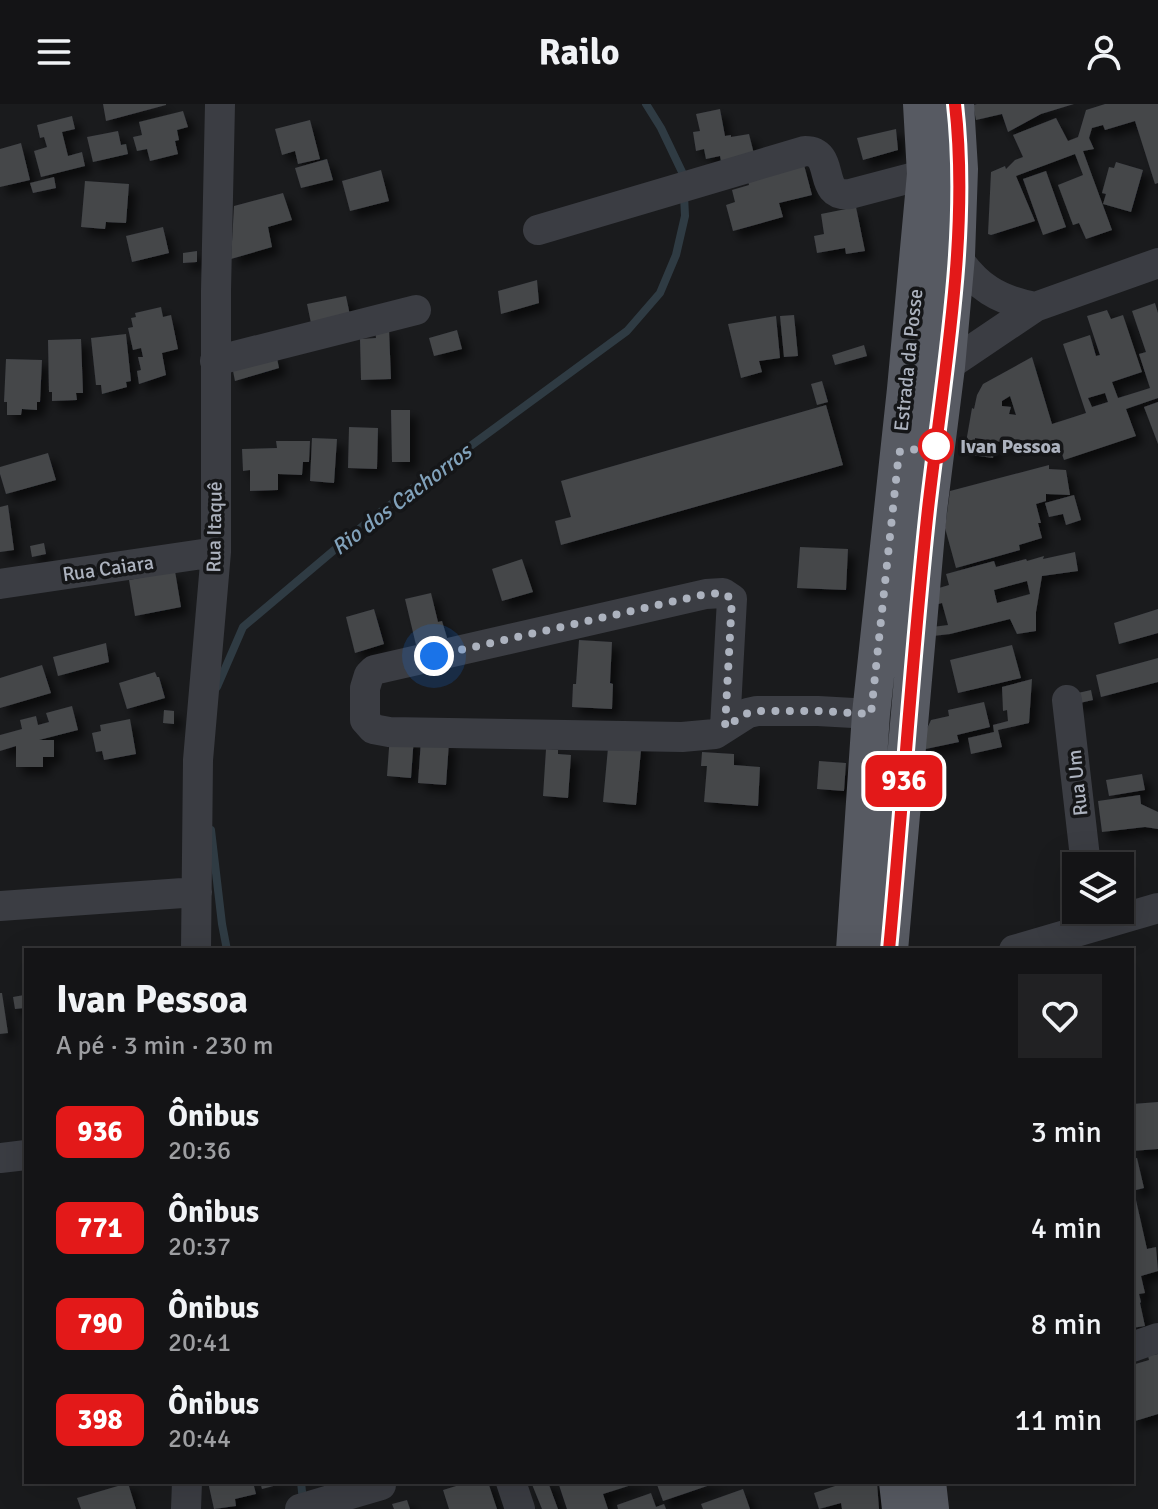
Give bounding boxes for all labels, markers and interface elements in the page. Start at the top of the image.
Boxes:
icon: menu [32,30,76,74]
text: Railo [539,30,619,75]
icon: person [1082,30,1126,74]
street label: Estrada da Posse [889,287,928,433]
marker: Ivan Pessoa [919,429,953,463]
place label: Ivan Pessoa [960,434,1061,459]
water label: Rio dos Cachorros [326,437,478,561]
street label: Rua Itaquê [201,481,228,573]
street label: Rua Caiara [61,550,155,587]
your location [414,636,454,676]
street label: Rua Um [1062,749,1093,817]
line badge: 936 [858,755,950,807]
text: 936 [881,764,927,798]
map controls [1062,852,1134,924]
button: layers [1062,852,1134,924]
button: heart [1018,974,1102,1058]
text: Ivan Pessoa [56,976,248,1023]
text: A pé · 3 min · 230 m [56,1030,273,1062]
text: Ônibus [168,1098,259,1135]
text: 3 min [1031,1114,1102,1151]
text: 936 [77,1115,123,1149]
text: 20:36 [168,1135,231,1167]
text: Ônibus [168,1194,259,1231]
text: 4 min [1031,1210,1102,1247]
text: 771 [77,1211,123,1245]
text: 20:37 [168,1231,231,1263]
text: Ônibus [168,1290,259,1327]
text: 8 min [1031,1306,1102,1343]
text: 790 [77,1307,123,1341]
text: 20:41 [168,1327,231,1359]
text: Ônibus [168,1386,259,1423]
text: 11 min [1015,1402,1102,1439]
text: 398 [77,1403,123,1437]
text: 20:44 [168,1423,231,1455]

